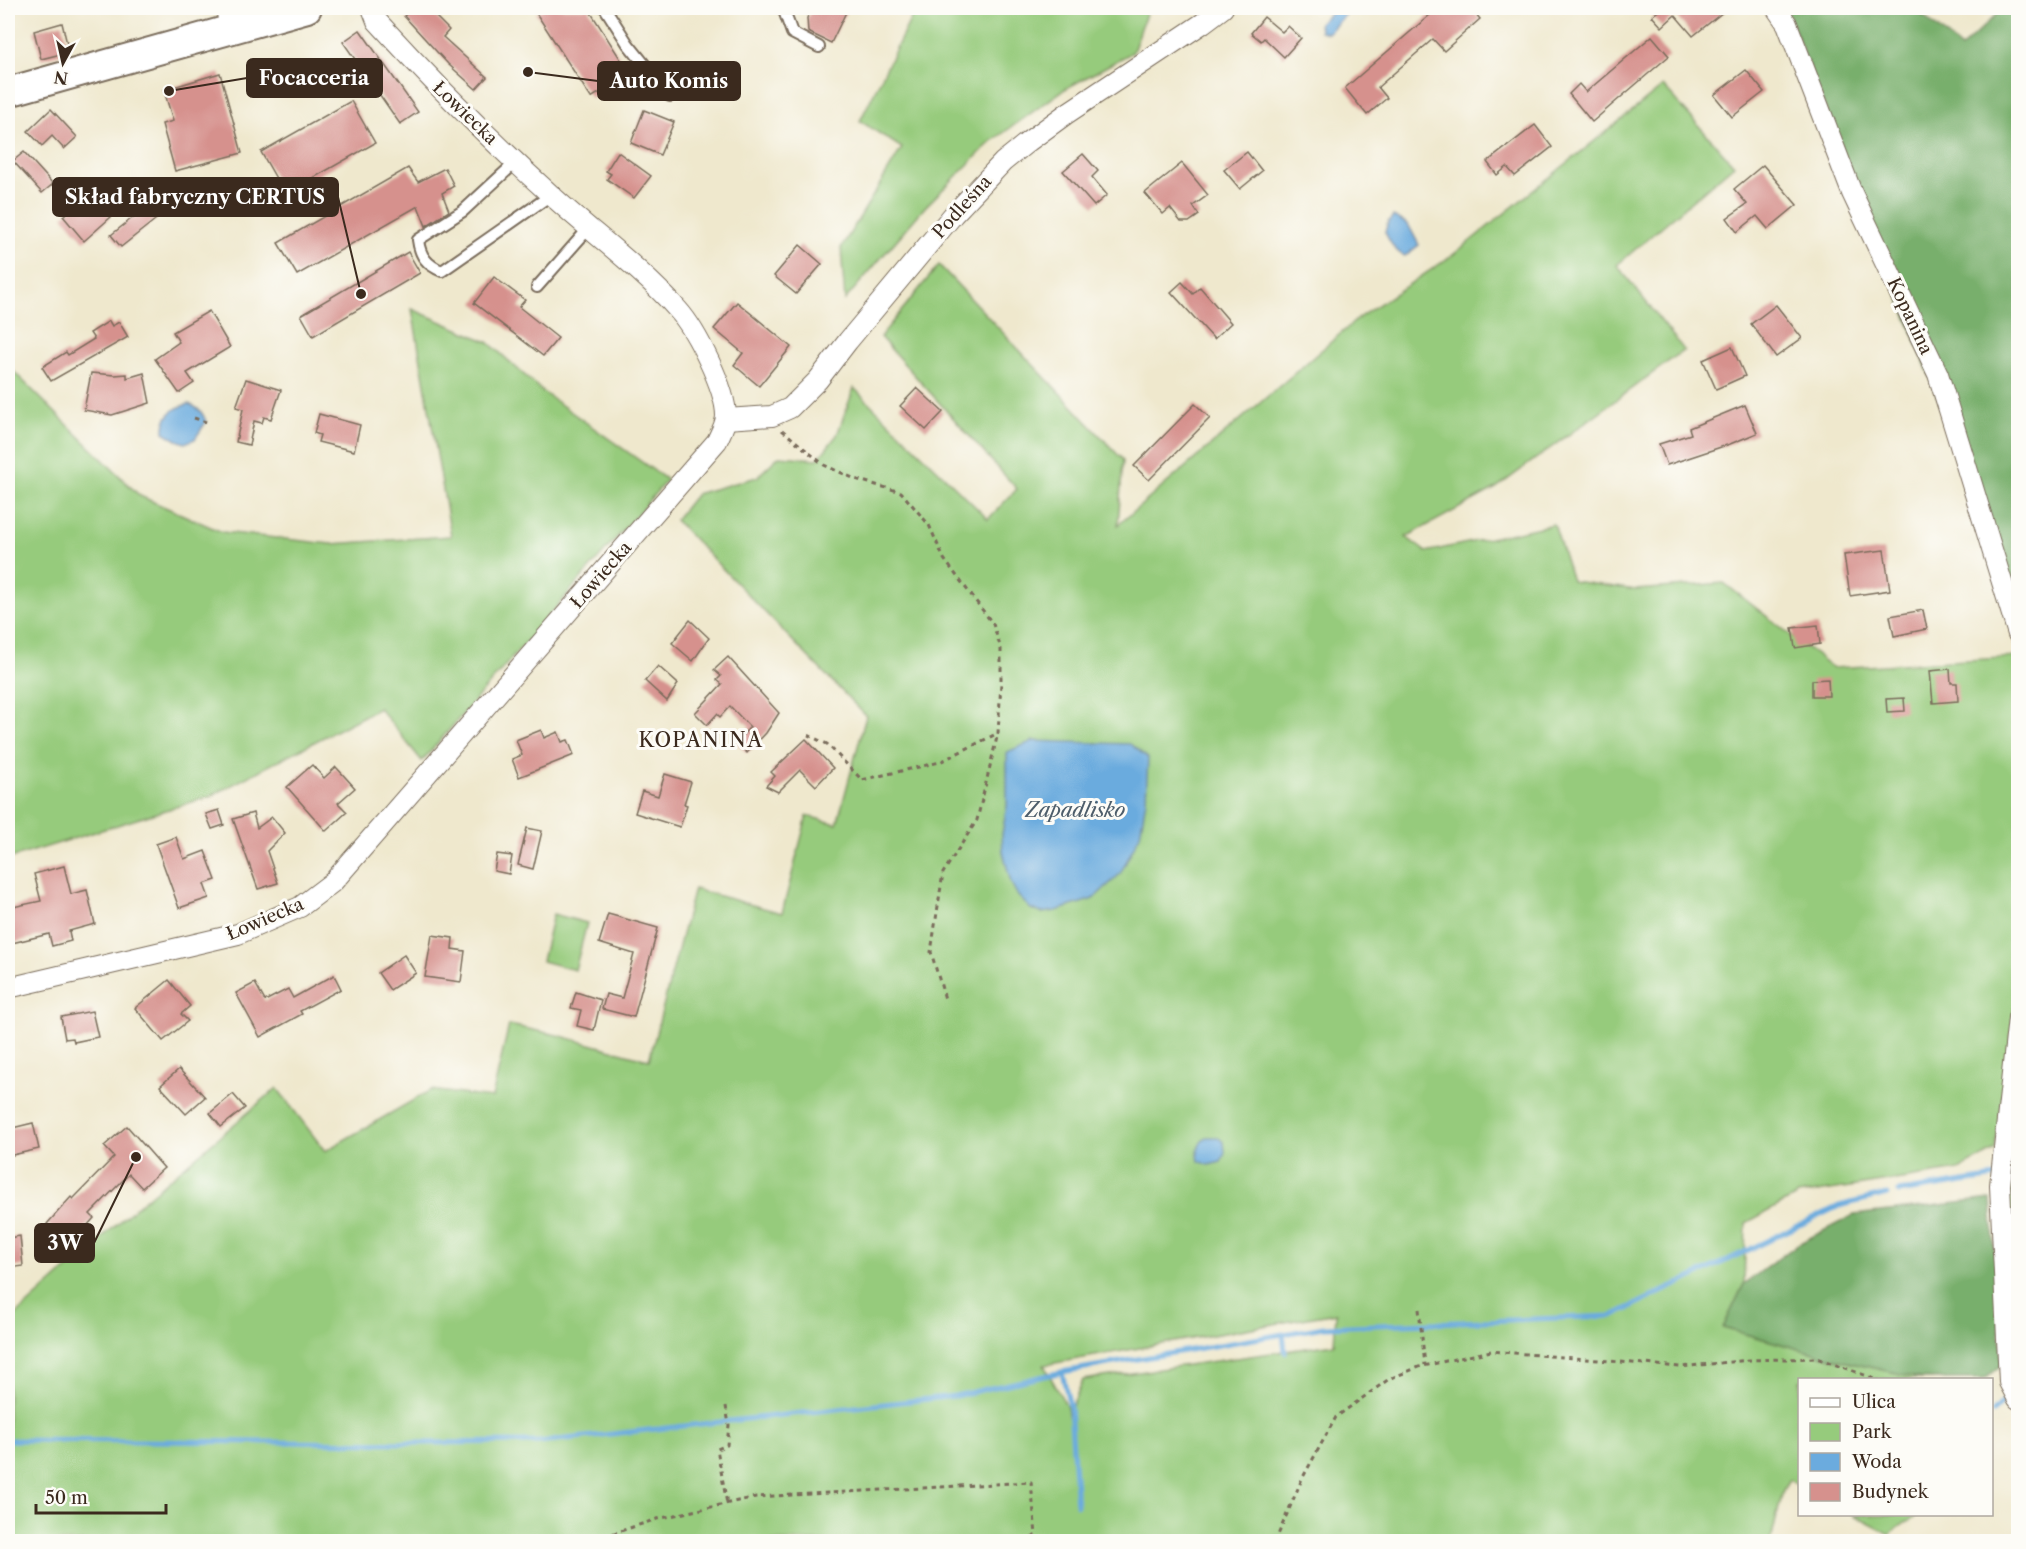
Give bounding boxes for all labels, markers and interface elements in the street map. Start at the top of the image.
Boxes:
north arrow [33,33,93,93]
callout: Focacceria [247,59,382,97]
callout: Auto Komis [598,62,740,100]
text: Focacceria [259,66,370,90]
text: N [53,67,69,89]
text: Auto Komis [609,69,728,93]
street label: Łowiecka [428,77,502,150]
street label: Podleśna [928,170,996,243]
callout: Skład fabryczny CERTUS [53,178,338,216]
text: Skład fabryczny CERTUS [65,185,325,209]
street label: Kopanina [1883,274,1938,358]
street label: Łowiecka [566,537,636,613]
district label: KOPANINA [638,728,764,752]
water label: Zapadlisko [1024,798,1125,822]
street label: Łowiecka [223,893,307,945]
callout: 3W [35,1224,94,1262]
text: 3W [47,1231,84,1255]
legend [1798,1378,1993,1516]
text: Ulica [1852,1391,1896,1413]
text: Park [1852,1421,1893,1443]
text: Woda [1851,1451,1902,1473]
scale bar [36,1477,166,1515]
text: Budynek [1852,1481,1930,1503]
text: 50 m [45,1487,88,1509]

